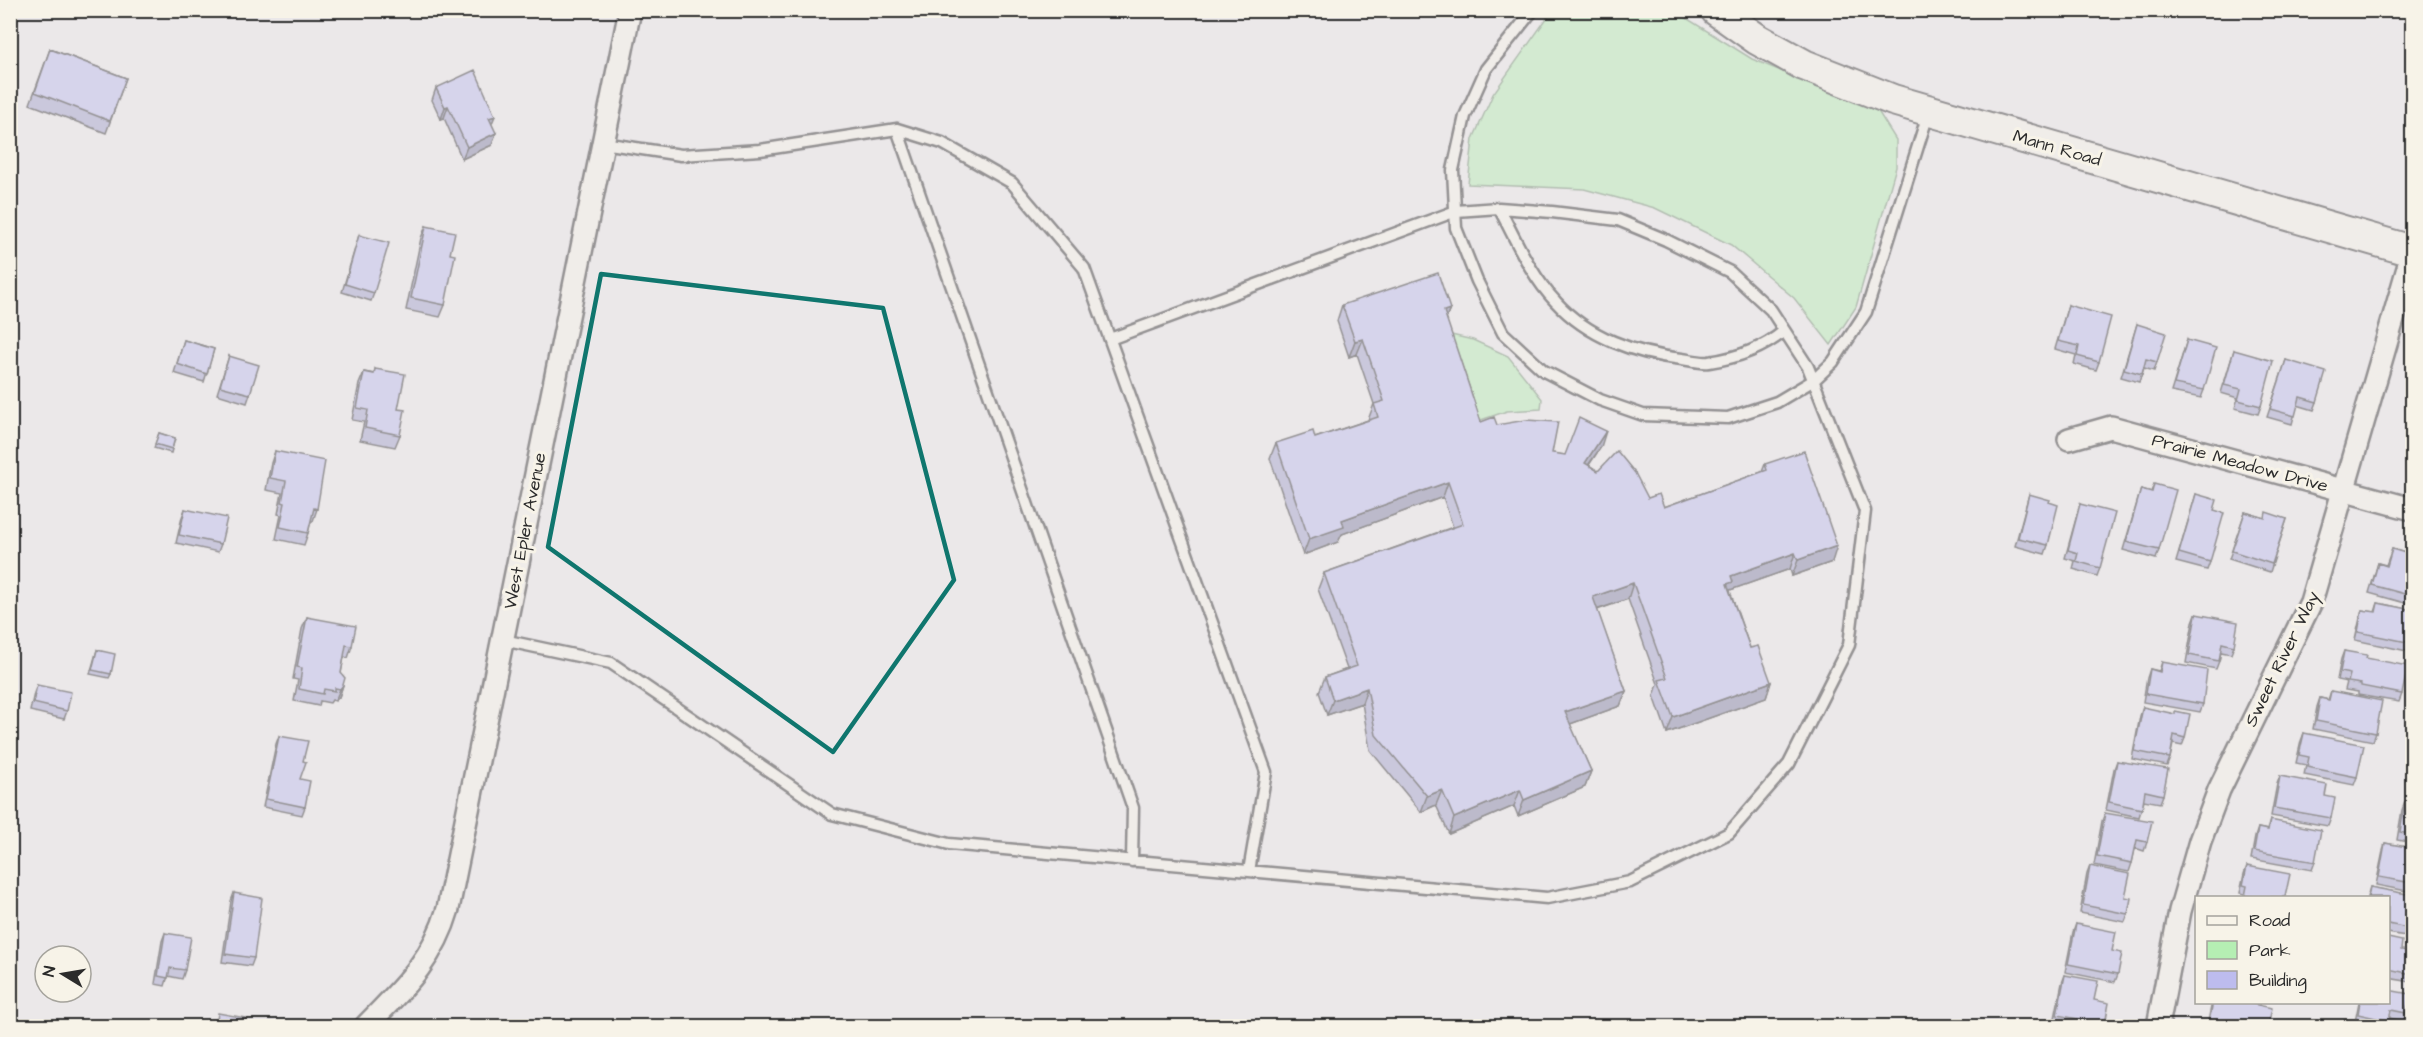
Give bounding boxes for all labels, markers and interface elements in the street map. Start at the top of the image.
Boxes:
street label: Mann Road [2010,123,2104,173]
street label: Prairie Meadow Drive [2149,427,2331,499]
street label: West Epler Avenue [498,450,552,611]
street label: Sweet River Way [2238,587,2327,731]
legend [2195,896,2390,1004]
text: Road [2249,908,2290,933]
text: Park [2249,938,2291,963]
north arrow [33,944,93,1004]
text: N [38,964,61,978]
text: Building [2249,968,2307,994]

